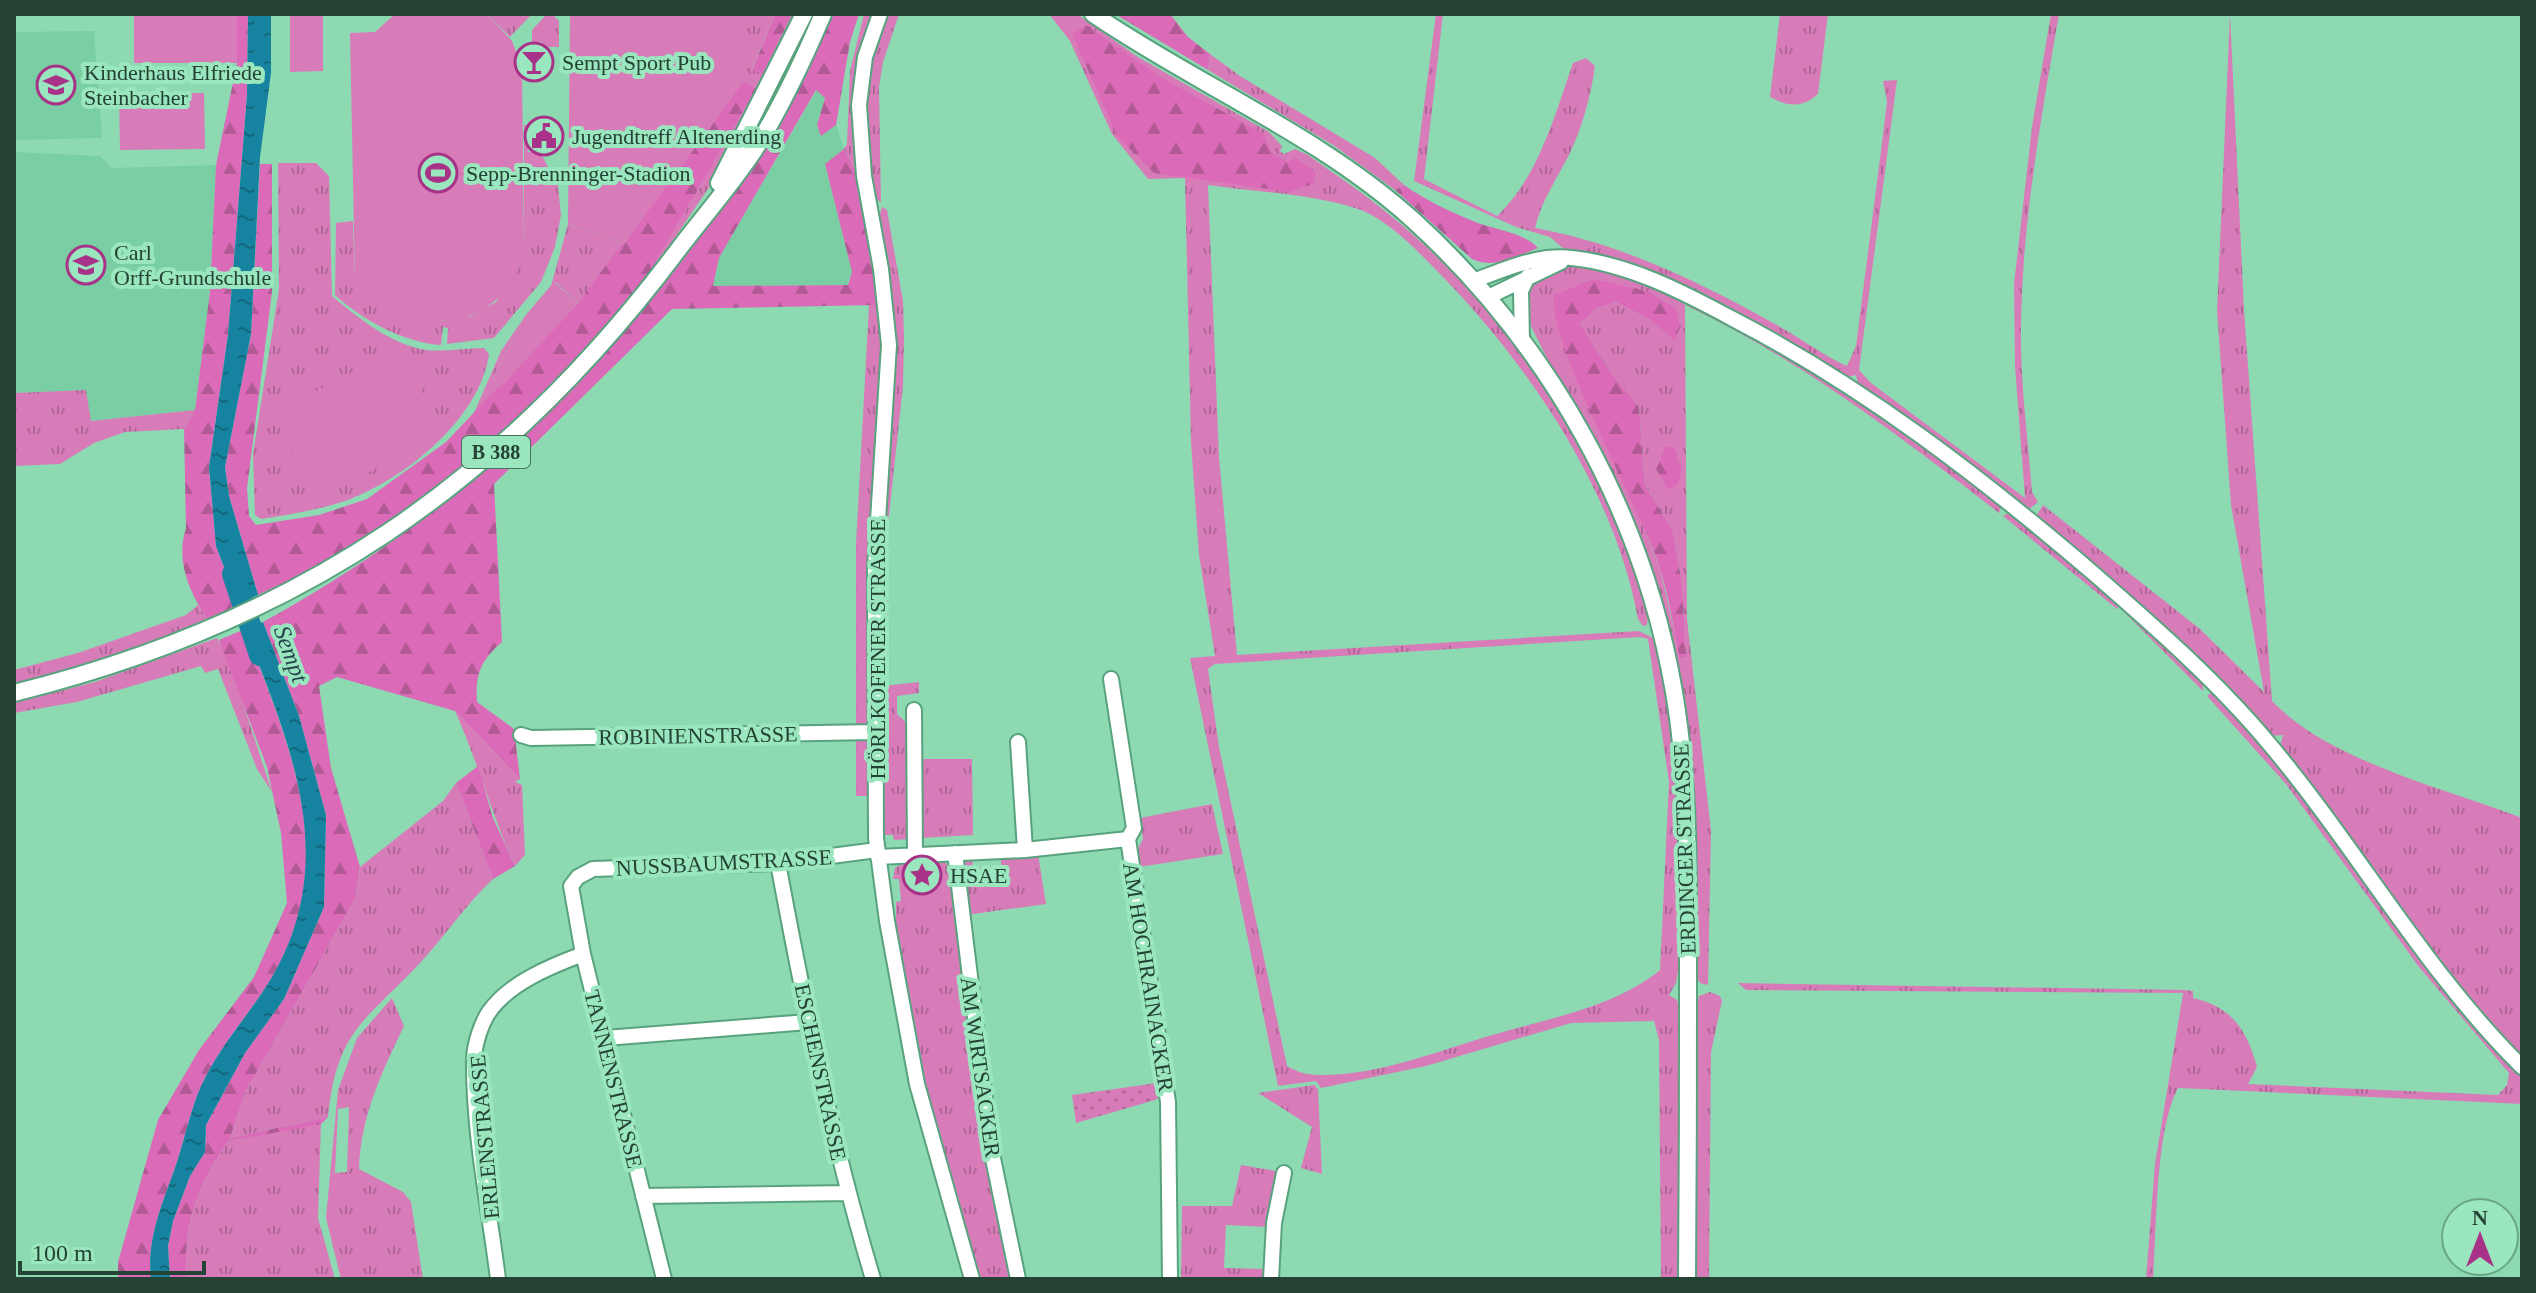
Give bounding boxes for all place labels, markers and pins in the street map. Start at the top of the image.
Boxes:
bar icon: Sempt Sport Pub [513,41,555,83]
place label: Sempt Sport Pub [562,50,711,75]
place label: Kinderhaus Elfriede Steinbacher [84,60,262,110]
school or university icon: Kinderhaus Elfriede Steinbacher [35,64,77,106]
public building icon: Jugendtreff Altenerding [523,115,565,157]
place label: Jugendtreff Altenerding [572,124,781,149]
sports icon: Sepp-Brenninger-Stadion [417,152,459,194]
place label: Sepp-Brenninger-Stadion [466,161,690,186]
place label: Carl Orff-Grundschule [114,240,271,290]
school or university icon: Carl Orff-Grundschule [65,244,107,286]
place icon: HSAE [901,854,943,896]
place label: HSAE [950,863,1007,888]

